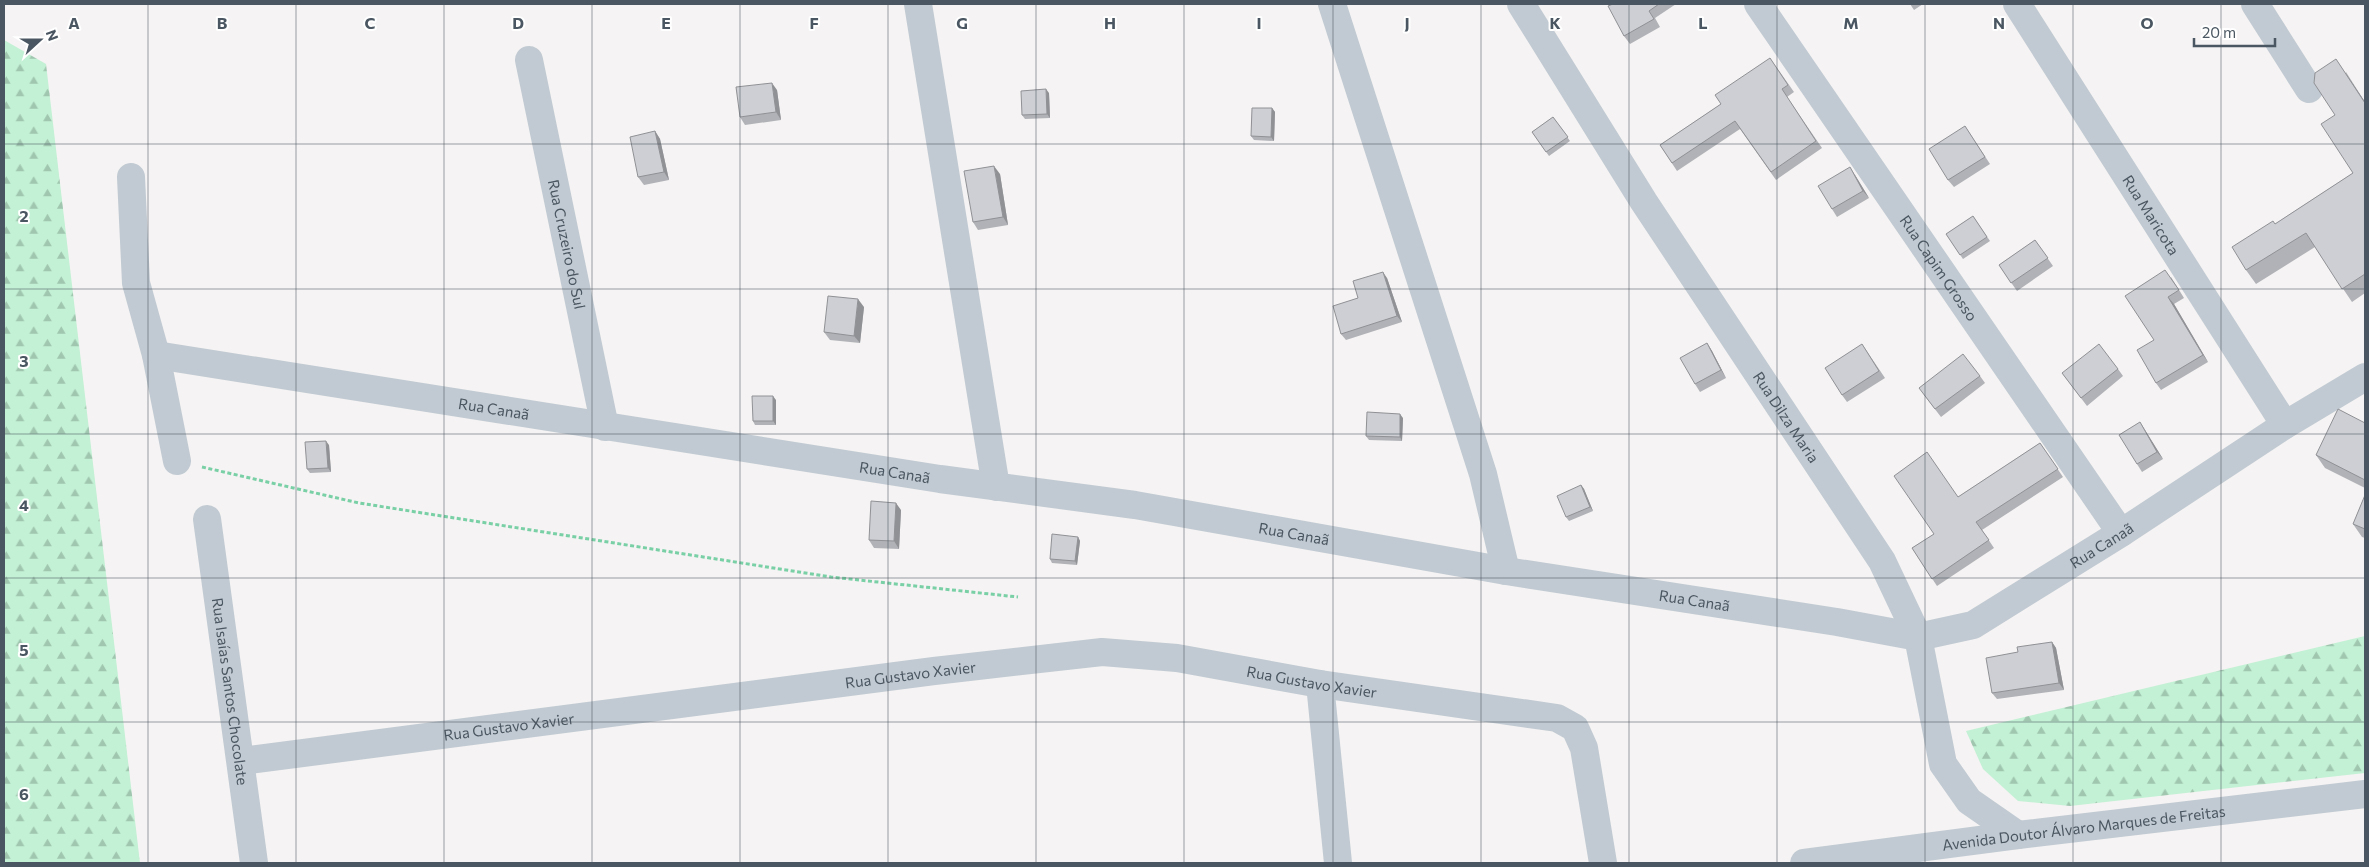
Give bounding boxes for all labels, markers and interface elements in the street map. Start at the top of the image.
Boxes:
text: A [68,13,80,32]
text: B [217,13,228,32]
text: C [365,13,376,32]
text: D [512,13,524,32]
text: E [661,13,671,32]
text: F [809,13,819,32]
text: G [956,13,968,32]
text: H [1104,13,1116,32]
text: I [1256,13,1262,32]
text: J [1404,13,1410,32]
text: K [1549,13,1561,32]
text: L [1698,13,1708,32]
text: M [1843,13,1859,32]
text: N [1993,13,2005,32]
text: O [2140,13,2154,32]
north arrow [15,15,65,65]
scale bar [2194,15,2275,47]
text: 20 m [2202,23,2236,41]
text: N [43,27,62,43]
street label: Rua Maricota [2119,172,2183,258]
street label: Rua Cruzeiro do Sul [545,178,589,311]
text: 2 [19,206,29,225]
street label: Rua Capim Grosso [1897,212,1982,324]
text: 3 [19,351,29,370]
street label: Rua Dilza Maria [1750,368,1823,466]
street label: Rua Canaã [457,394,531,423]
street label: Rua Canaã [858,457,932,486]
text: 4 [19,495,29,514]
street label: Rua Canaã [1257,518,1331,548]
street label: Rua Canaã [2066,519,2136,572]
street label: Rua Canaã [1658,586,1731,614]
street label: Rua Isaías Santos Chocolate [209,596,252,786]
text: 5 [19,640,29,659]
street label: Rua Gustavo Xavier [844,657,977,691]
street label: Rua Gustavo Xavier [1245,662,1378,701]
street label: Rua Gustavo Xavier [442,709,575,744]
text: 6 [19,784,29,803]
street label: Avenida Doutor Álvaro Marques de Freitas [1941,802,2227,854]

